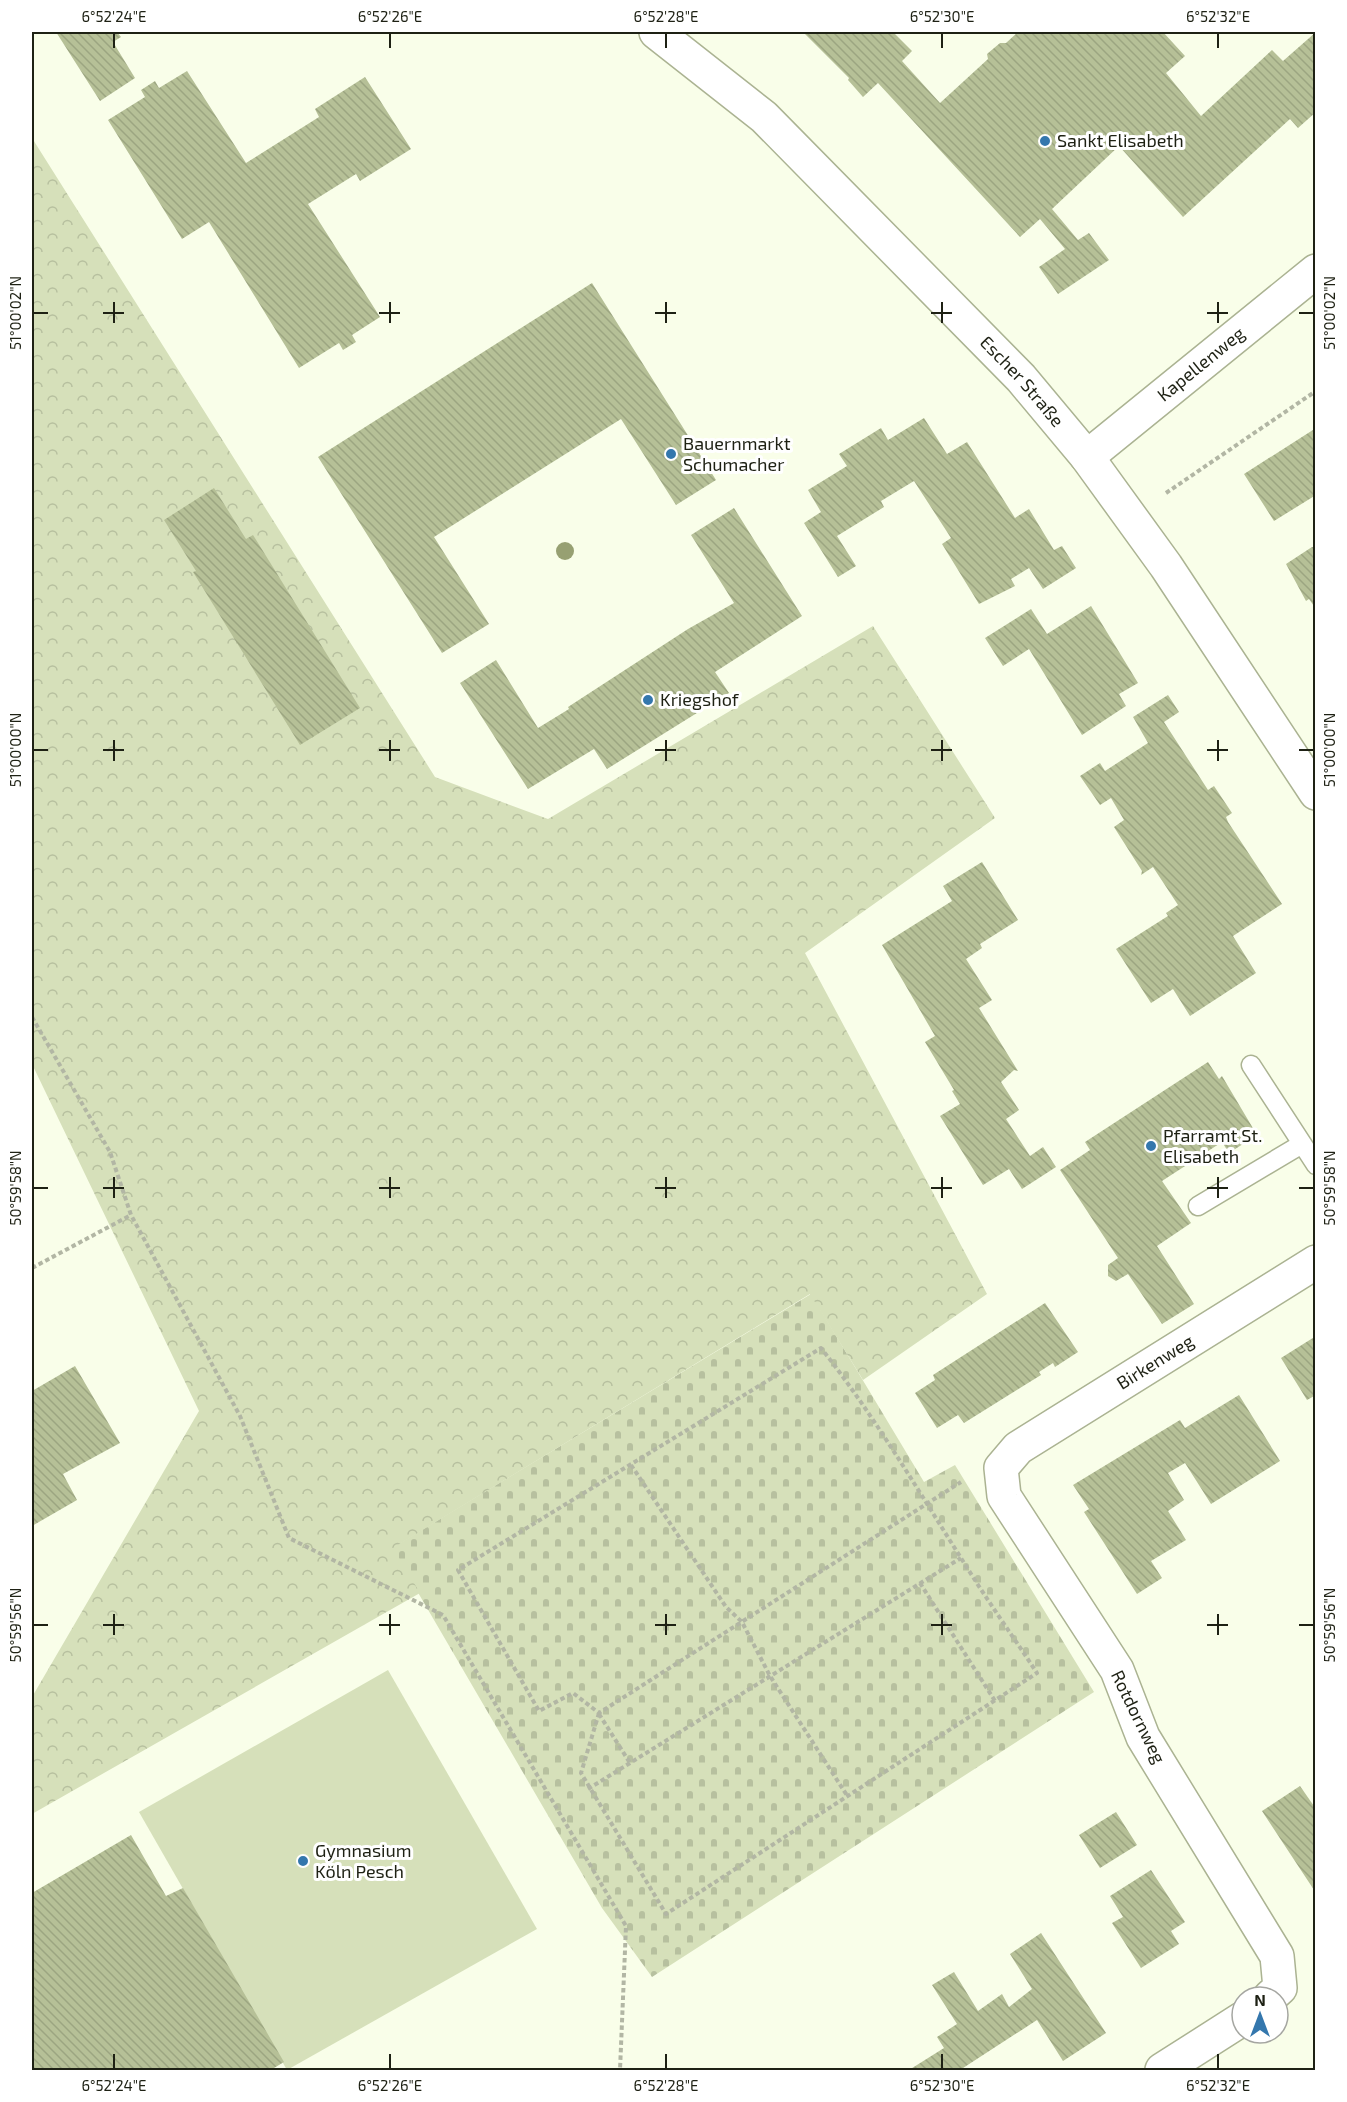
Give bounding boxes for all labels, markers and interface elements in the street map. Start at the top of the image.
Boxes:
text: 6°52'24"E [82,7,146,25]
text: 6°52'26"E [358,7,422,25]
text: 6°52'28"E [634,7,698,25]
text: 6°52'30"E [910,7,974,25]
text: 6°52'32"E [1186,7,1250,25]
place label: Sankt Elisabeth [1057,129,1184,151]
marker: Sankt Elisabeth [1038,134,1052,148]
text: 51°00'02"N [6,276,24,350]
text: 51°00'02"N [1320,276,1338,350]
street label: Kapellenweg [1152,322,1249,406]
street label: Escher Straße [976,331,1069,431]
place label: Bauernmarkt Schumacher [683,432,791,475]
marker: Bauernmarkt Schumacher [664,447,678,461]
place label: Kriegshof [660,688,740,710]
marker: Kriegshof [641,693,655,707]
text: 51°00'00"N [6,713,24,787]
text: 51°00'00"N [1320,713,1338,787]
place label: Pfarramt St. Elisabeth [1163,1124,1262,1167]
marker: Pfarramt St. Elisabeth [1144,1139,1158,1153]
text: 50°59'58"N [6,1150,24,1226]
text: 50°59'58"N [1320,1150,1338,1226]
street label: Birkenweg [1112,1329,1197,1394]
text: 50°59'56"N [6,1588,24,1662]
text: 50°59'56"N [1320,1588,1338,1662]
street label: Rotdornweg [1107,1666,1171,1767]
place label: Gymnasium Köln Pesch [315,1839,412,1882]
marker: Gymnasium Köln Pesch [296,1854,310,1868]
north arrow [1230,1985,1290,2045]
text: N [1254,1990,1266,2009]
text: 6°52'24"E [82,2076,146,2094]
text: 6°52'26"E [358,2076,422,2094]
text: 6°52'28"E [634,2076,698,2094]
text: 6°52'30"E [910,2076,974,2094]
text: 6°52'32"E [1186,2076,1250,2094]

